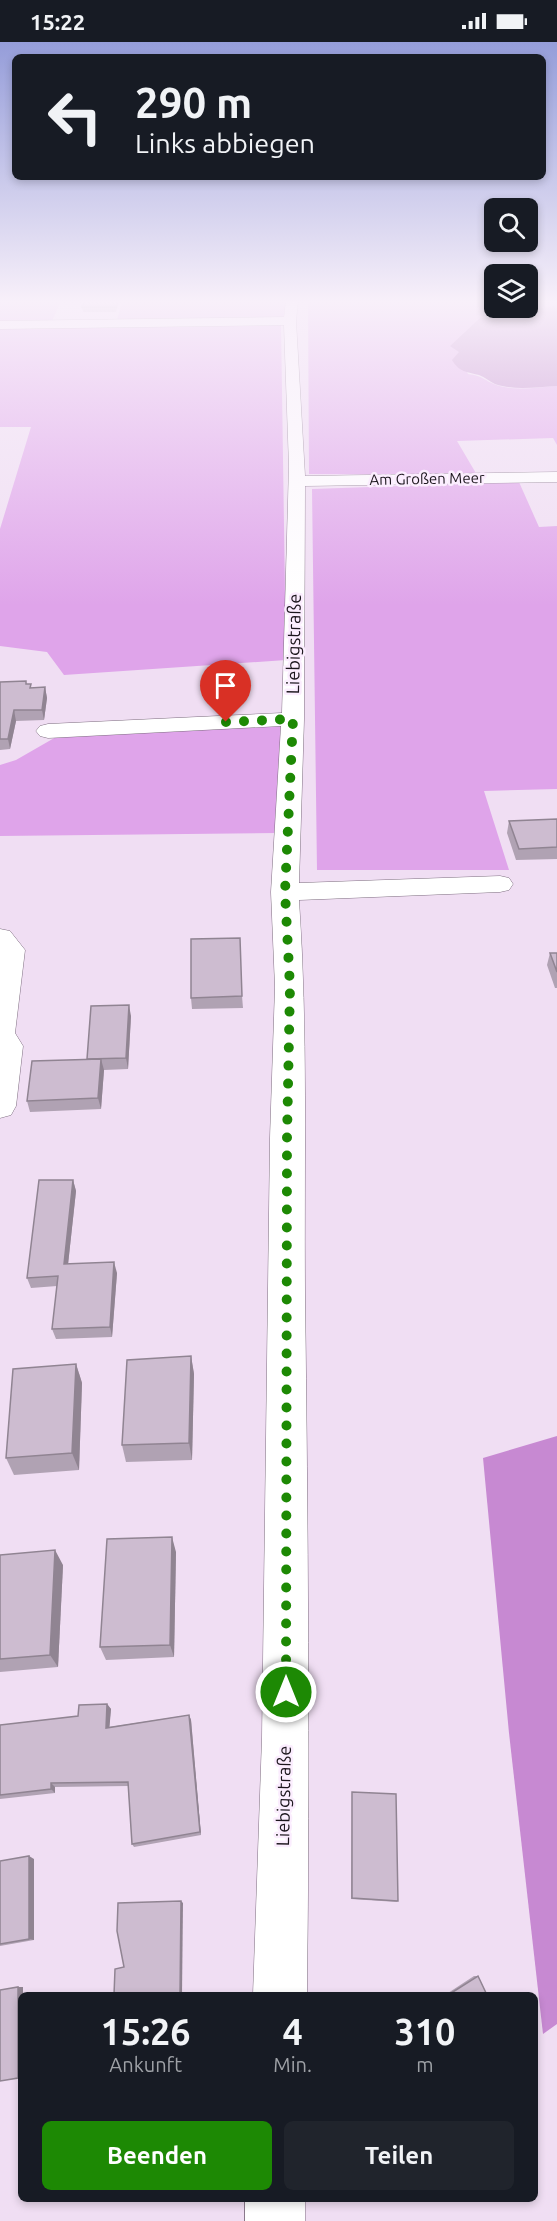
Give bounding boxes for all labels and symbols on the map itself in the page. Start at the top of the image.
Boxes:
street label: Am Großen Meer [369,469,485,488]
street label: Liebigstraße [282,594,304,694]
pin [200,660,251,722]
position arrow [254,1660,318,1724]
street label: Liebigstraße [272,1746,294,1846]

